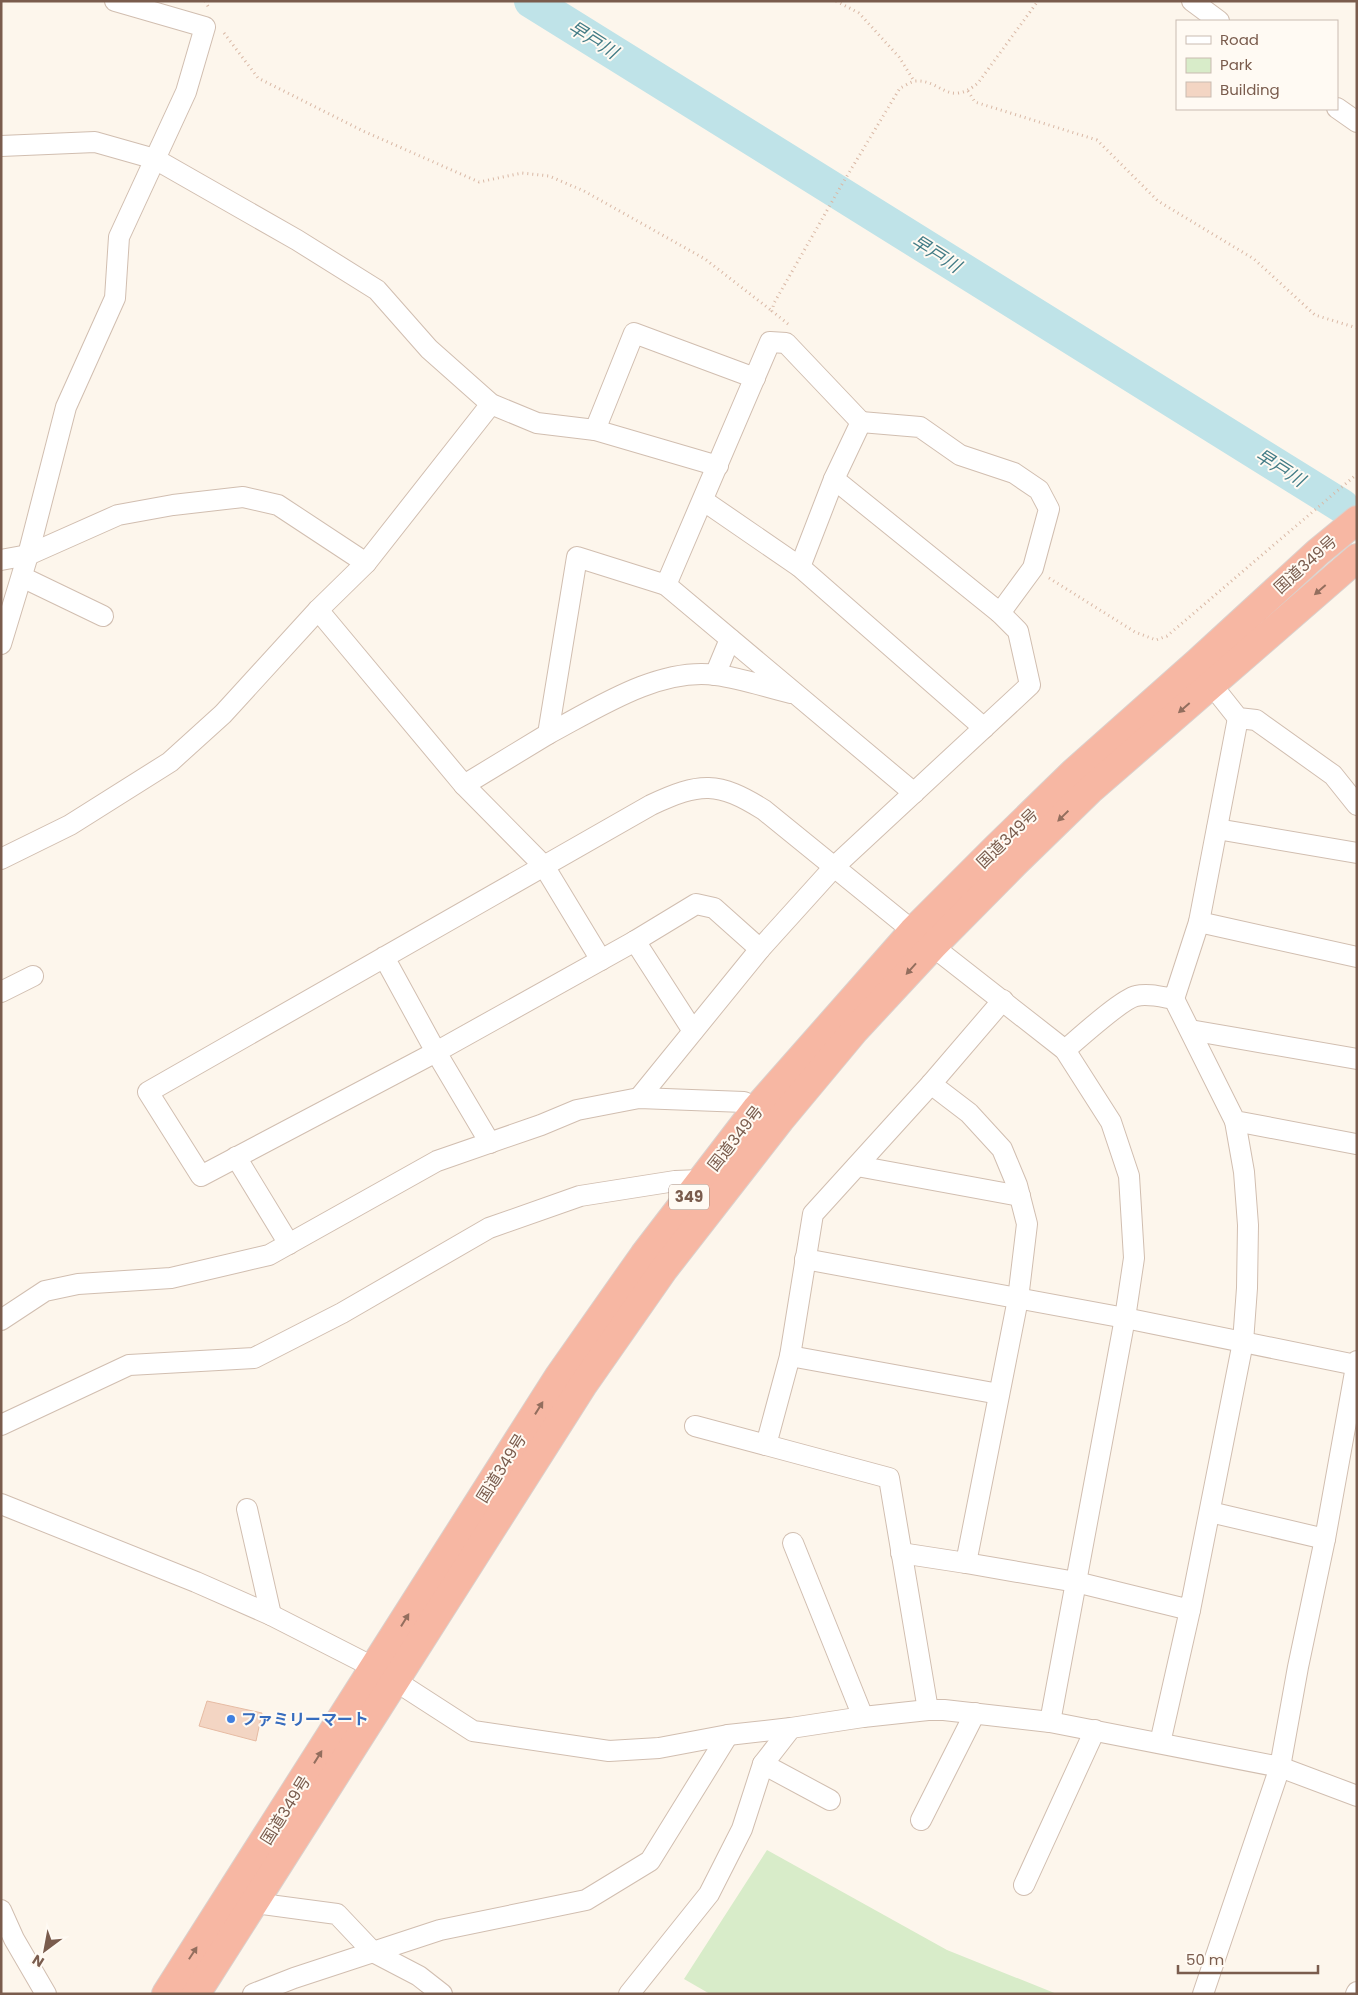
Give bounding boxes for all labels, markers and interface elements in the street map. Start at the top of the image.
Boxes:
water label: 早戸川 [564,15,624,66]
legend [1176,20,1338,110]
text: Road [1220,29,1259,50]
text: Park [1220,54,1252,75]
text: Building [1220,79,1280,100]
water label: 早戸川 [907,229,967,280]
water label: 早戸川 [1251,443,1311,494]
street label: 国道349号 [1269,530,1342,599]
one-way arrow [1314,585,1327,596]
one-way arrow [1178,702,1190,714]
street label: 国道349号 [971,803,1043,874]
one-way arrow [1057,810,1069,822]
one-way arrow [906,963,917,976]
street label: 国道349号 [702,1101,768,1176]
road number: 349 [669,1184,709,1210]
one-way arrow [534,1402,543,1415]
street label: 国道349号 [471,1429,532,1507]
one-way arrow [401,1613,410,1626]
place label: ファミリーマート [241,1708,369,1731]
marker: ファミリーマート [225,1713,237,1725]
one-way arrow [314,1750,323,1764]
street label: 国道349号 [255,1771,316,1849]
north arrow [20,1925,70,1975]
scale bar [1178,1942,1318,1974]
one-way arrow [188,1946,198,1960]
text: 50 m [1186,1949,1224,1970]
text: N [28,1950,48,1972]

